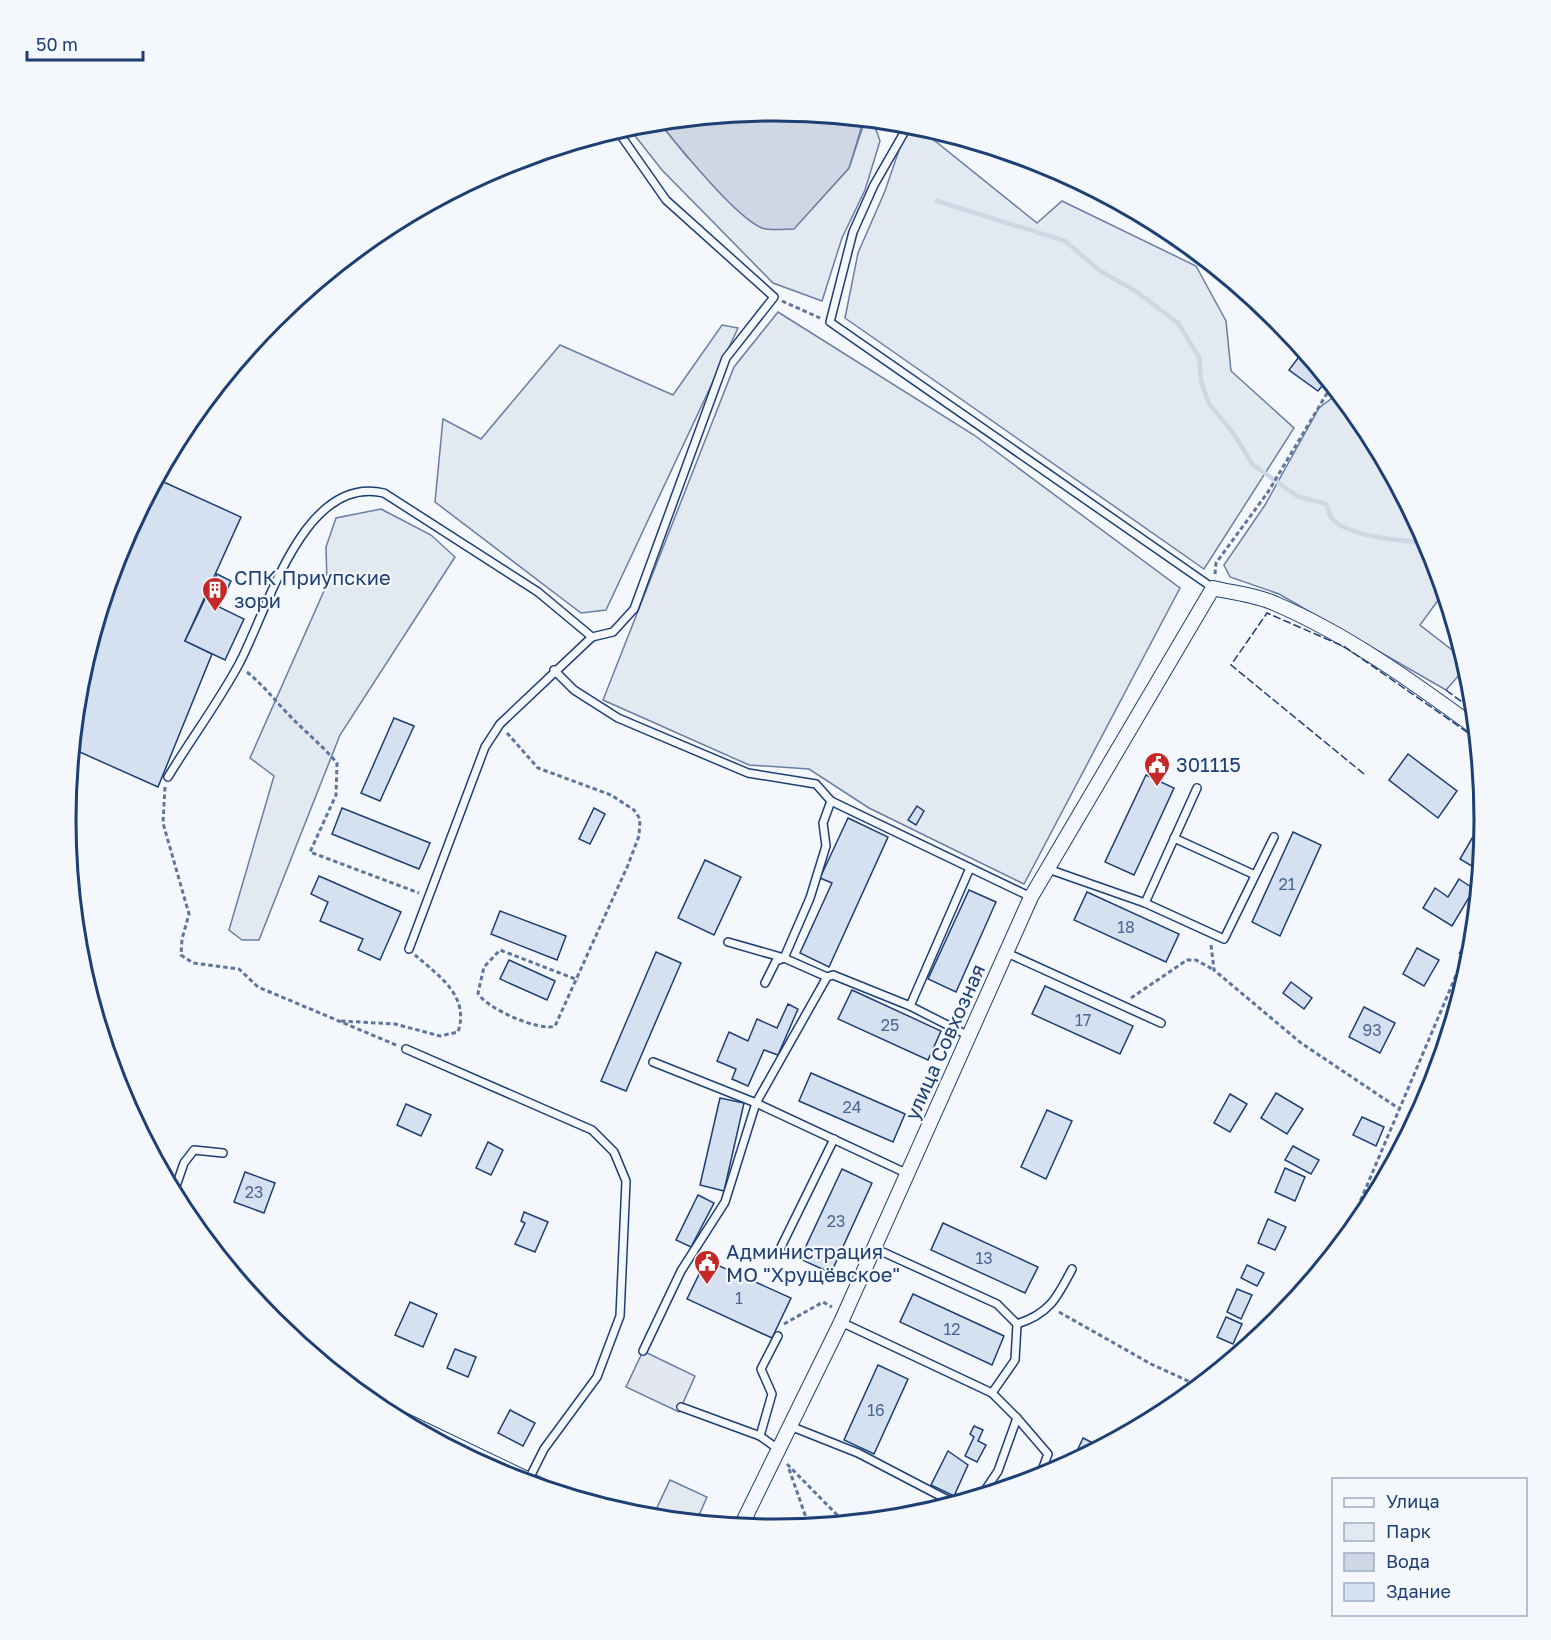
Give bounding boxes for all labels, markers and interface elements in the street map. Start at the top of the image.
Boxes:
scale bar [27,24,142,62]
text: 50 m [36,33,78,55]
place label: СПК Приупские зори [234,565,391,612]
building icon: СПК Приупские зори [200,575,230,613]
public building icon: 301115 [1142,750,1172,788]
place label: 301115 [1176,752,1241,776]
house number: 21 [1278,874,1296,894]
house number: 18 [1117,917,1135,937]
street label: улица Совхозная [899,960,989,1123]
house number: 17 [1075,1010,1091,1030]
house number: 25 [881,1015,899,1035]
house number: 93 [1362,1020,1382,1040]
house number: 24 [842,1097,862,1117]
house number: 23 [245,1182,263,1202]
house number: 23 [827,1211,845,1231]
place label: Администрация МО "Хрущёвское" [726,1239,900,1286]
public building icon: Администрация МО "Хрущёвское" [692,1248,722,1286]
house number: 13 [975,1248,993,1268]
house number: 1 [735,1288,743,1308]
house number: 12 [943,1319,961,1339]
house number: 16 [867,1400,885,1420]
legend [1332,1478,1527,1616]
text: Улица [1386,1490,1440,1512]
text: Парк [1386,1520,1431,1542]
text: Вода [1386,1550,1430,1572]
text: Здание [1386,1580,1451,1602]

